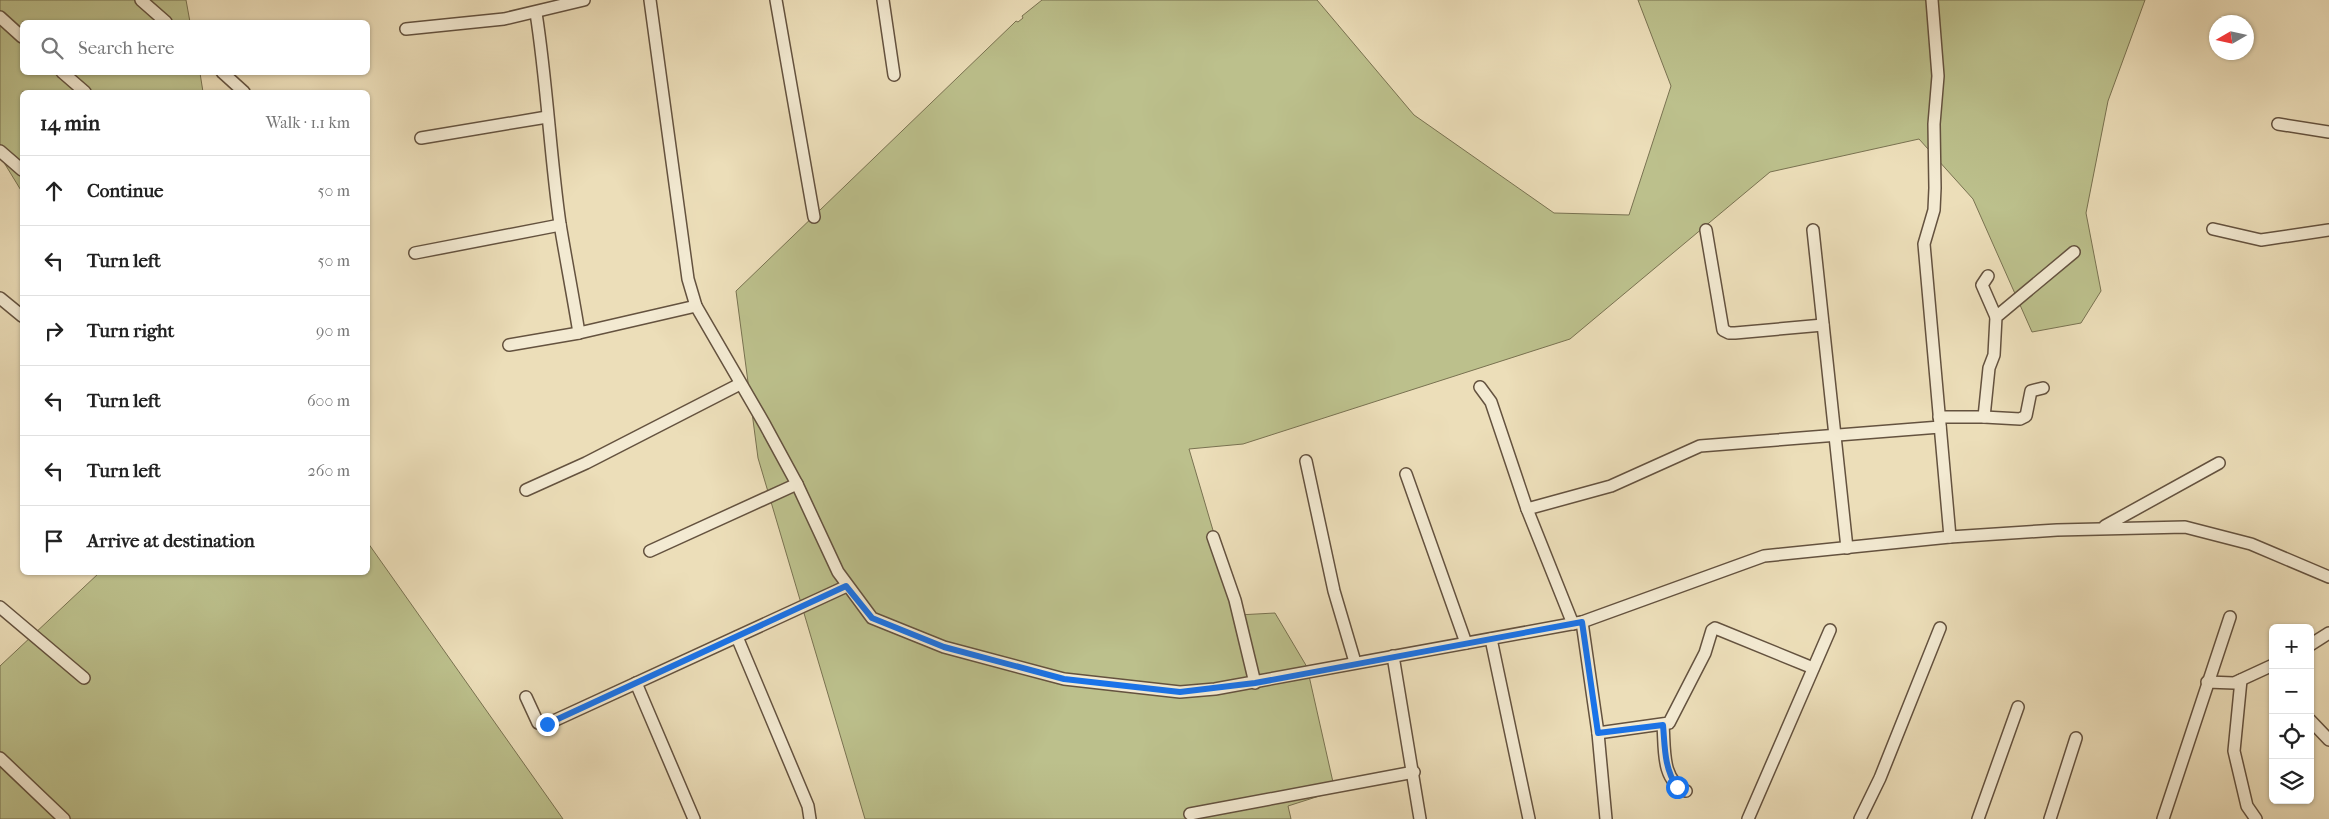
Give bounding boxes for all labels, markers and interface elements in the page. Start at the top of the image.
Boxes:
north arrow [2209,15,2254,60]
search box [20,20,370,75]
icon: search [38,34,66,62]
text: Search here [78,37,174,59]
text: 14 min [40,111,100,135]
text: Walk · 1.1 km [266,113,350,132]
icon: ahead [40,177,68,205]
text: Continue [87,180,163,202]
text: 50 m [318,181,350,200]
icon: left [40,247,68,275]
text: Turn left [87,250,161,272]
text: 50 m [318,251,350,270]
icon: right [40,317,68,345]
text: Turn right [87,320,174,342]
text: 90 m [316,321,350,340]
icon: left [40,387,68,415]
text: Turn left [87,390,161,412]
text: 600 m [307,391,350,410]
icon: left [40,457,68,485]
text: Turn left [87,460,161,482]
text: 260 m [308,461,350,480]
icon: arrive [40,527,68,555]
text: Arrive at destination [87,530,255,552]
map controls [2269,624,2314,804]
button: + [2269,624,2314,669]
button: − [2269,669,2314,714]
route end [536,713,559,736]
button: locate [2269,714,2314,759]
button: layers [2269,759,2314,804]
route start [1666,776,1689,799]

